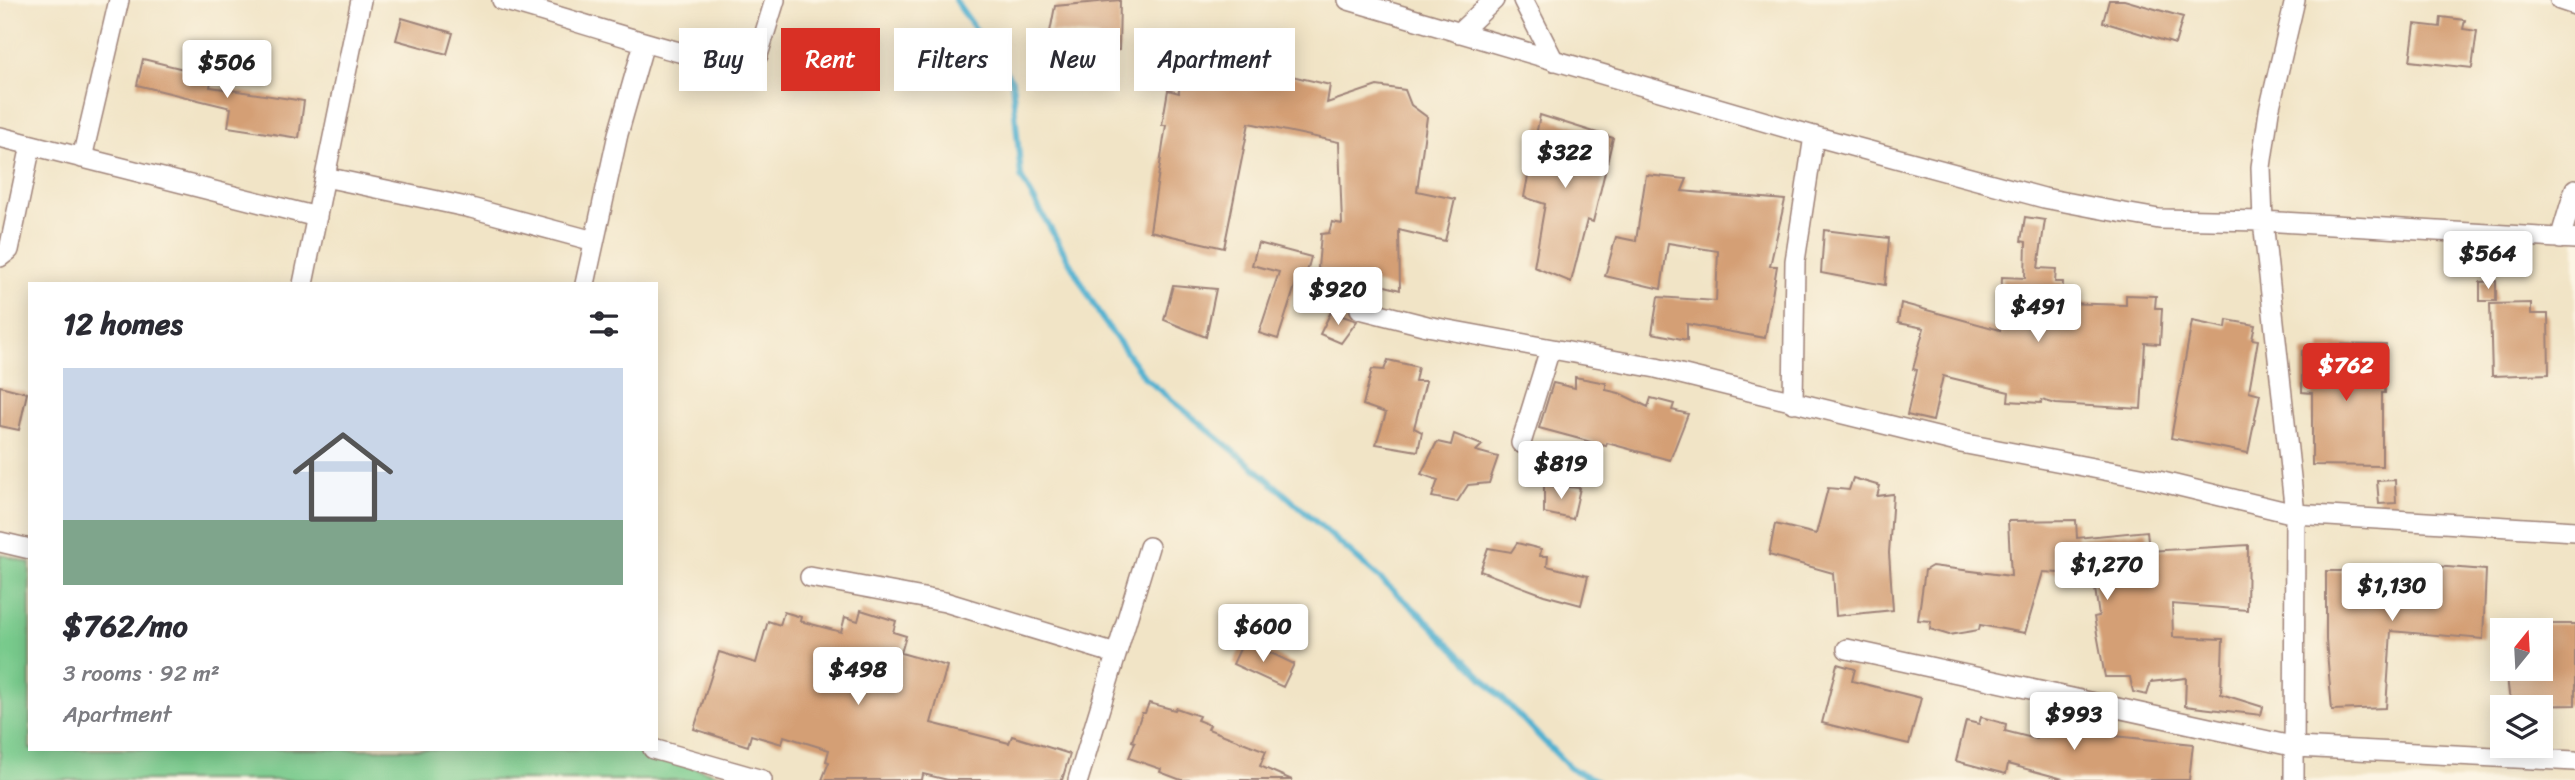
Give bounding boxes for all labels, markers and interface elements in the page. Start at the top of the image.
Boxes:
chip: Buy [679,28,767,91]
chip: Rent [781,28,880,91]
chip: Filters [894,28,1012,91]
chip: New [1026,28,1120,91]
chip: Apartment [1134,28,1295,91]
pin: $506 [186,41,268,100]
text: $506 [198,42,256,83]
pin: $322 [1524,130,1606,190]
text: $322 [1538,132,1592,173]
pin: $564 [2447,232,2529,291]
text: $564 [2460,233,2516,274]
pin: $920 [1297,268,1379,327]
text: $920 [1309,269,1367,310]
pin: $491 [1997,284,2079,344]
text: $491 [2011,286,2065,327]
text: 12 homes [63,297,183,351]
icon: filters [585,305,623,343]
pin: $762 [2305,344,2387,403]
text: $762 [2319,345,2373,386]
icon: home [280,414,406,540]
pin: $819 [1520,442,1602,501]
text: $819 [1534,443,1588,484]
pin: $1,270 [2050,542,2164,602]
text: $1,270 [2071,544,2143,585]
pin: $1,130 [2335,564,2449,623]
text: $1,130 [2358,565,2426,606]
text: $762/mo [63,599,188,653]
pin: $600 [1222,604,1304,664]
text: $600 [1234,606,1292,647]
north arrow [2490,618,2553,681]
map controls [2490,618,2553,758]
pin: $498 [817,648,899,707]
text: $498 [829,649,887,690]
text: 3 rooms · 92 m² [63,653,220,694]
pin: $993 [2033,692,2115,752]
text: Apartment [63,694,172,735]
text: $993 [2046,694,2102,735]
button: layers [2490,695,2553,758]

